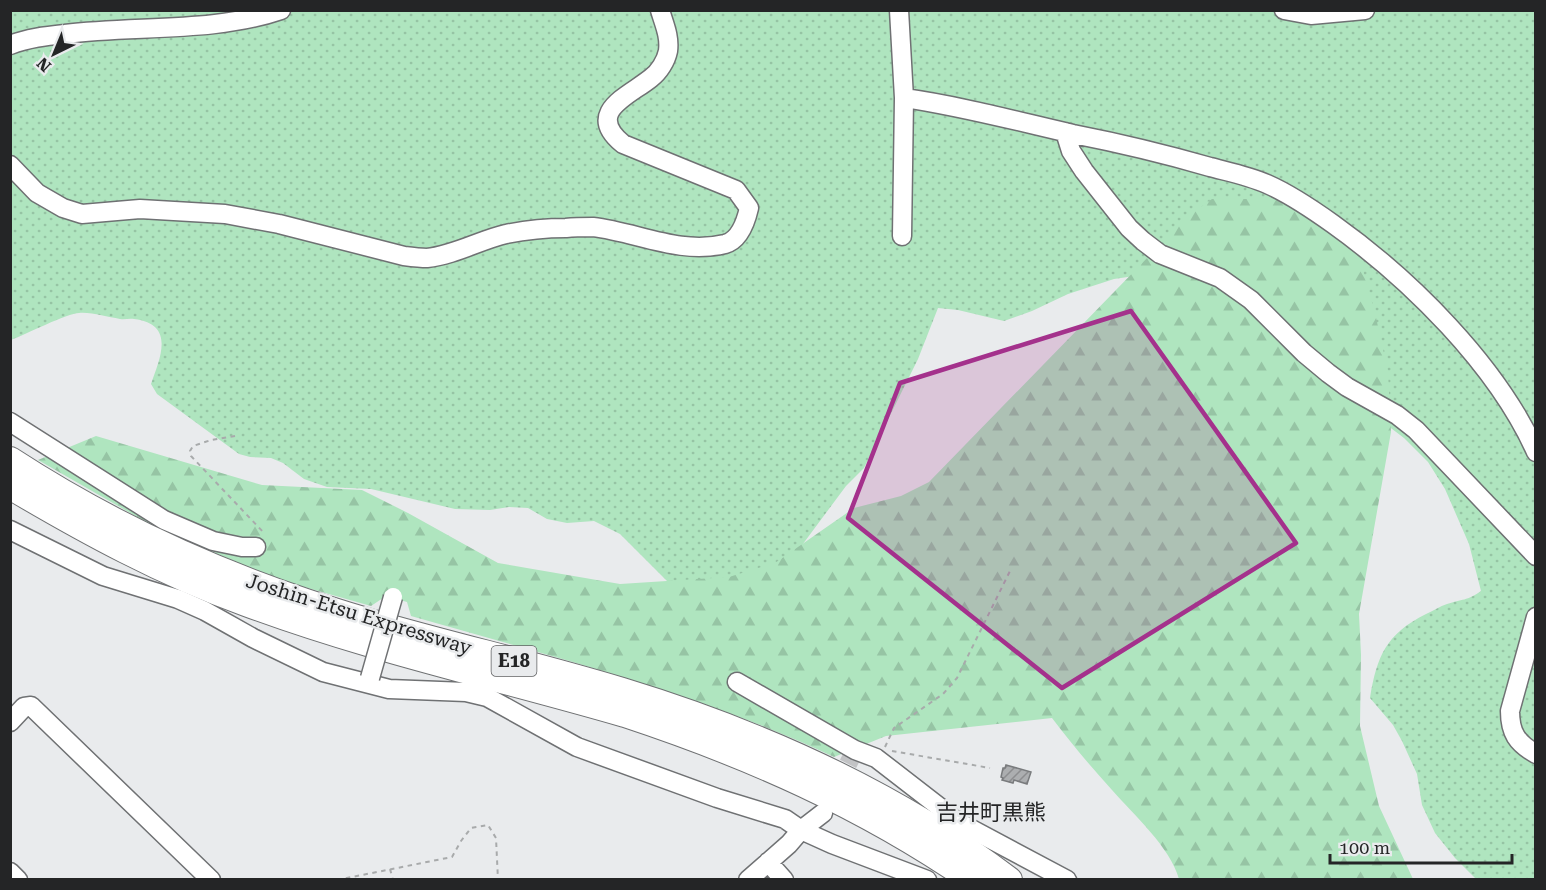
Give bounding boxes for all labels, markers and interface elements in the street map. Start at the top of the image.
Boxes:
north arrow [24,24,84,84]
text: N [33,53,55,76]
street label: Joshin-Etsu Expressway [243,568,475,660]
road number: E18 [492,646,536,676]
district label: 吉井町黒熊 [936,800,1046,825]
scale bar [1330,827,1512,865]
text: 100 m [1339,837,1390,858]

